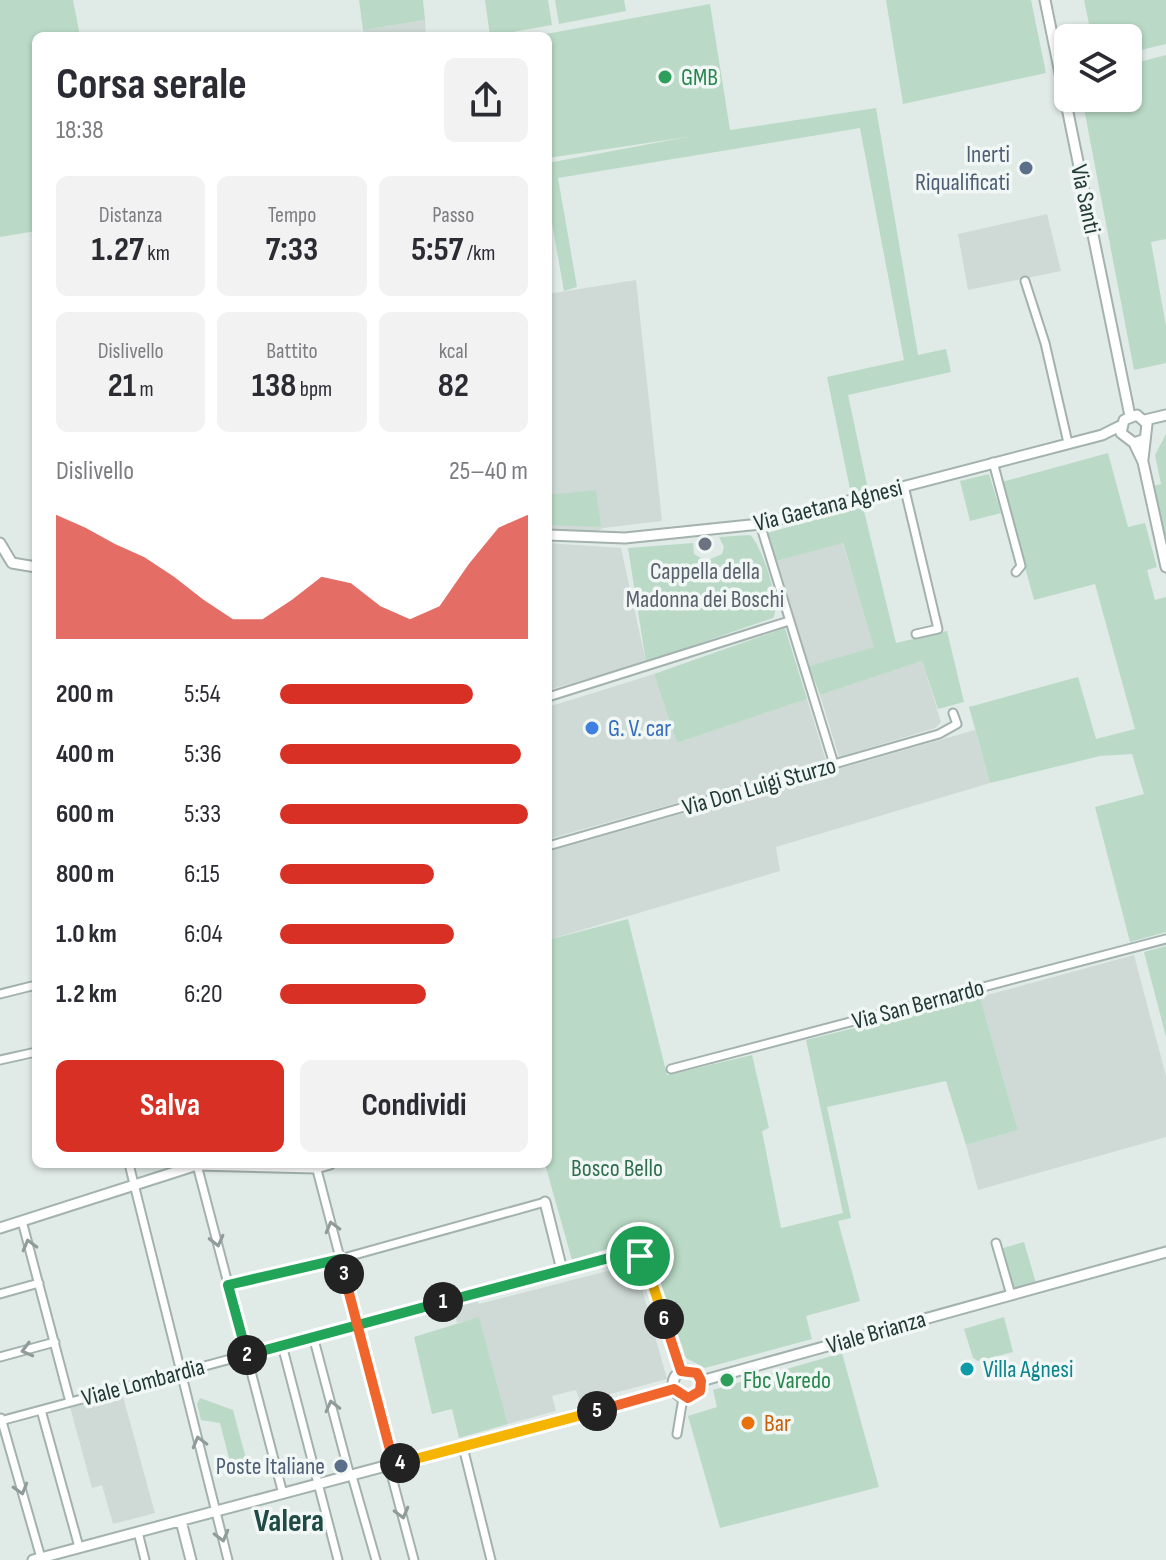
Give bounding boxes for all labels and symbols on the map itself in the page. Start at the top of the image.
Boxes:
place label: GMB [681,63,718,92]
marker: GMB [656,68,674,86]
place label: Inerti Riqualificati [915,140,1010,197]
marker: Inerti Riqualificati [1017,159,1035,177]
street label: Via Santi [1064,162,1107,236]
street label: Via Gaetana Agnesi [751,473,905,538]
marker: Cappella della Madonna dei Boschi [696,535,714,553]
place label: Cappella della Madonna dei Boschi [626,557,784,614]
place label: G. V. car [608,714,671,743]
marker: G. V. car [583,719,601,737]
street label: Via Don Luigi Sturzo [679,751,839,822]
street label: Via San Bernardo [849,973,987,1036]
park label: Bosco Bello [571,1154,663,1183]
one-way arrow [324,1220,341,1234]
pin [606,1222,674,1290]
one-way arrow [207,1234,224,1247]
one-way arrow [21,1239,38,1253]
pin: 3 [324,1254,364,1294]
pin: 1 [423,1282,463,1322]
pin: 6 [644,1299,684,1339]
street label: Viale Brianza [823,1305,929,1360]
pin: 2 [227,1335,267,1375]
one-way arrow [21,1340,35,1357]
street label: Viale Lombardia [79,1352,208,1413]
place label: Villa Agnesi [983,1355,1073,1384]
marker: Villa Agnesi [958,1360,976,1378]
place label: Fbc Varedo [743,1366,831,1395]
marker: Fbc Varedo [718,1371,736,1389]
pin: 5 [577,1391,617,1431]
one-way arrow [324,1400,341,1414]
place label: Bar [764,1409,791,1438]
marker: Bar [739,1414,757,1432]
one-way arrow [192,1435,209,1449]
pin: 4 [380,1443,420,1483]
place label: Poste Italiane [216,1452,325,1481]
marker: Poste Italiane [332,1457,350,1475]
one-way arrow [12,1482,28,1496]
district label: Valera [254,1502,324,1541]
one-way arrow [392,1506,409,1520]
one-way arrow [213,1529,230,1543]

